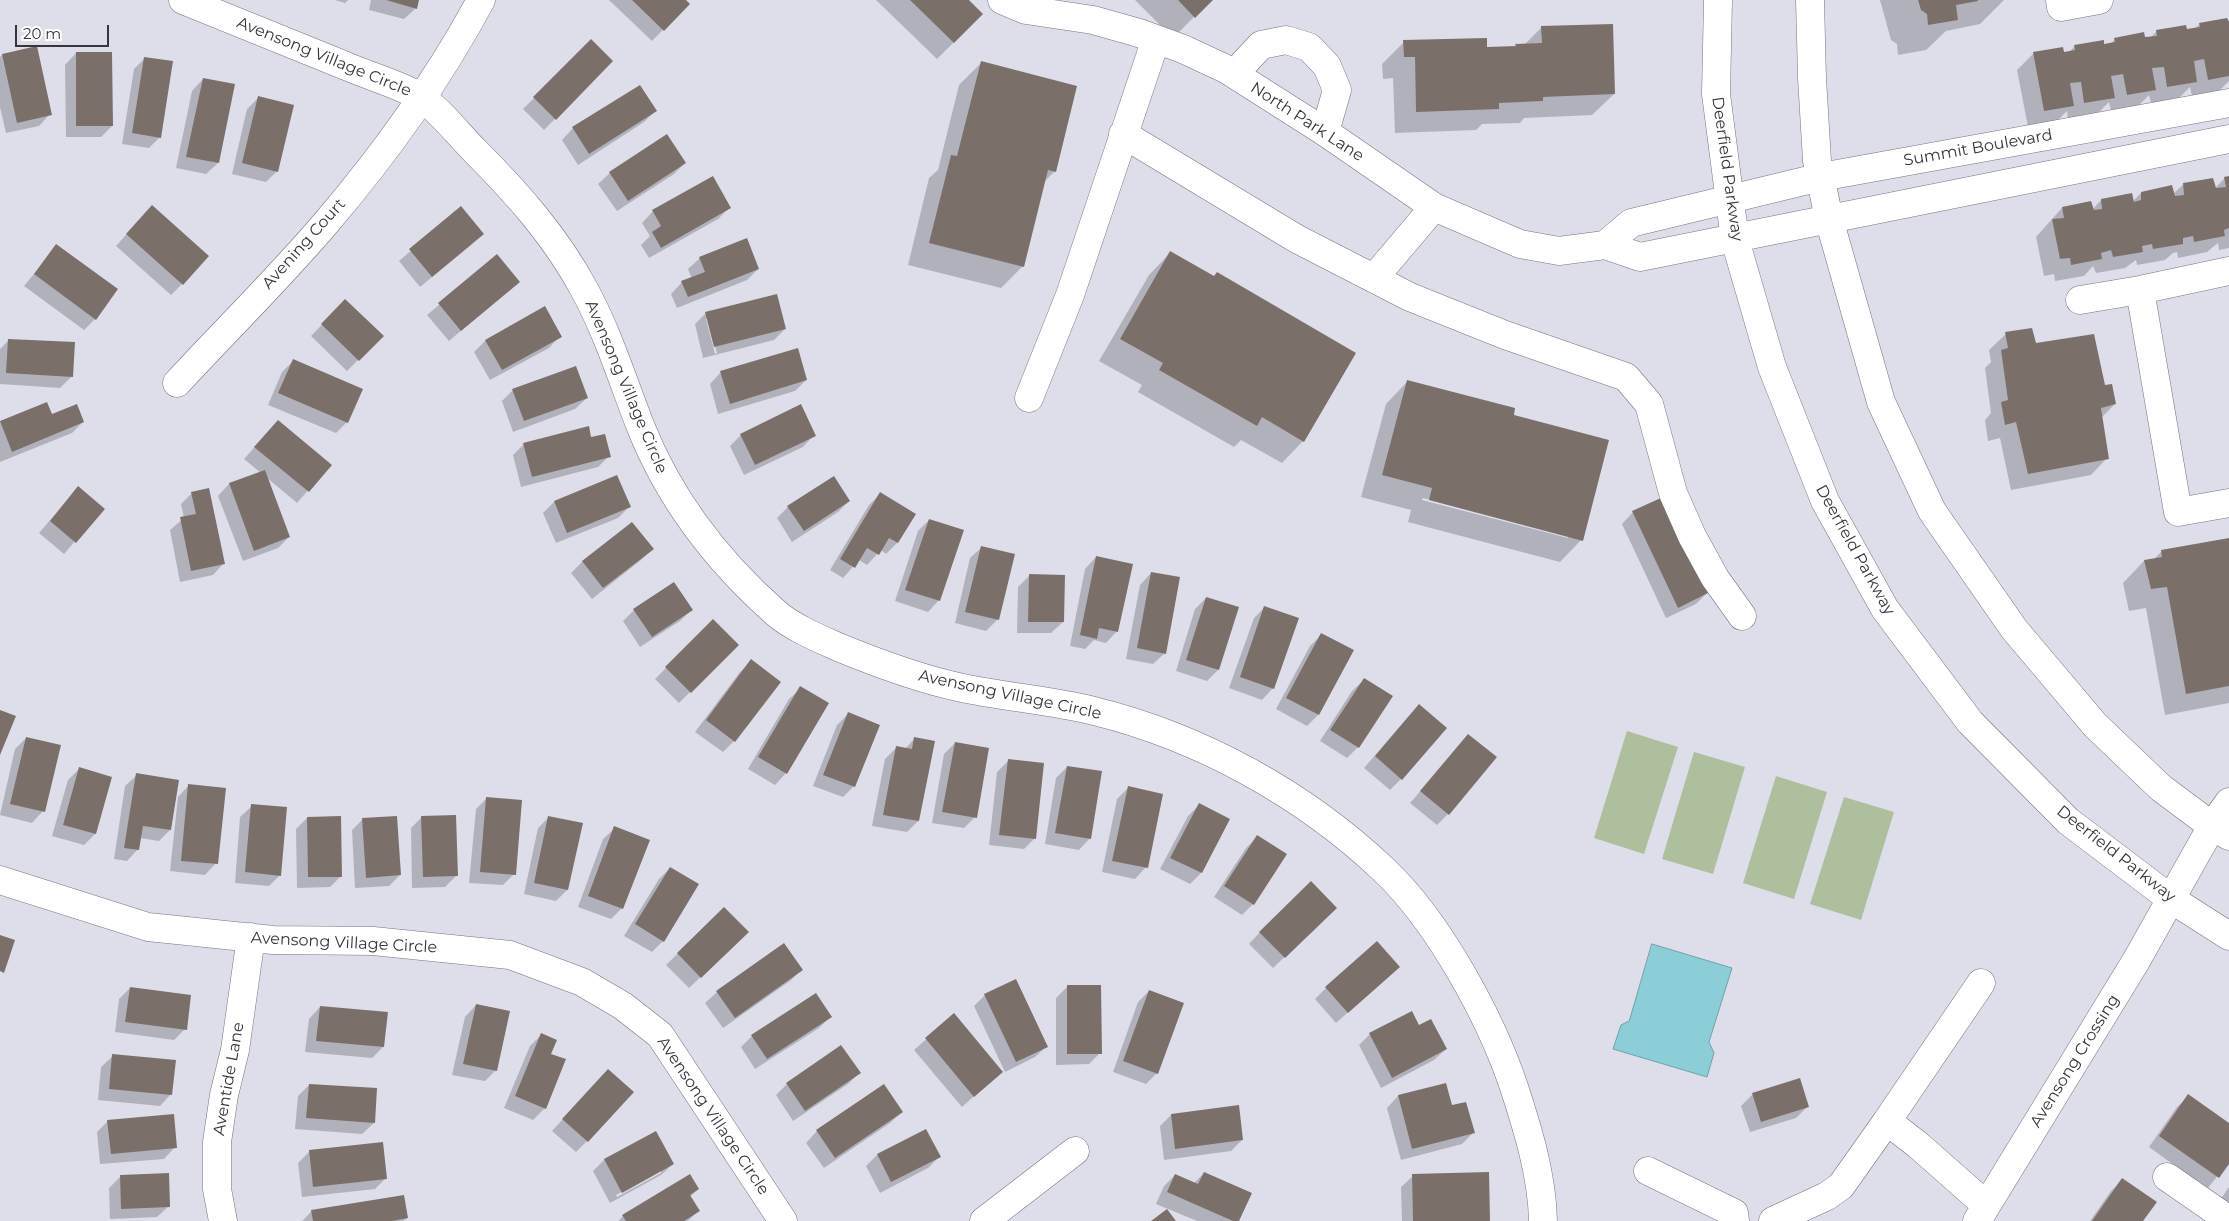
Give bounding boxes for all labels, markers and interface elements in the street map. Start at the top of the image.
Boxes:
street label: Avensong Village Circle [234,13,414,101]
scale bar [18,15,111,47]
text: 20 m [23,24,61,43]
street label: North Park Lane [1247,78,1367,166]
street label: Deerfield Parkway [1707,96,1747,242]
street label: Summit Boulevard [1902,125,2054,171]
street label: Avening Court [258,195,350,293]
street label: Avensong Village Circle [581,297,671,477]
street label: Deerfield Parkway [1811,482,1899,618]
street label: Avensong Village Circle [917,666,1103,724]
street label: Deerfield Parkway [2053,802,2179,906]
street label: Avensong Village Circle [250,929,438,957]
street label: Avensong Crossing [2026,991,2124,1131]
street label: Aventide Lane [210,1021,248,1137]
street label: Avensong Village Circle [653,1033,773,1199]

